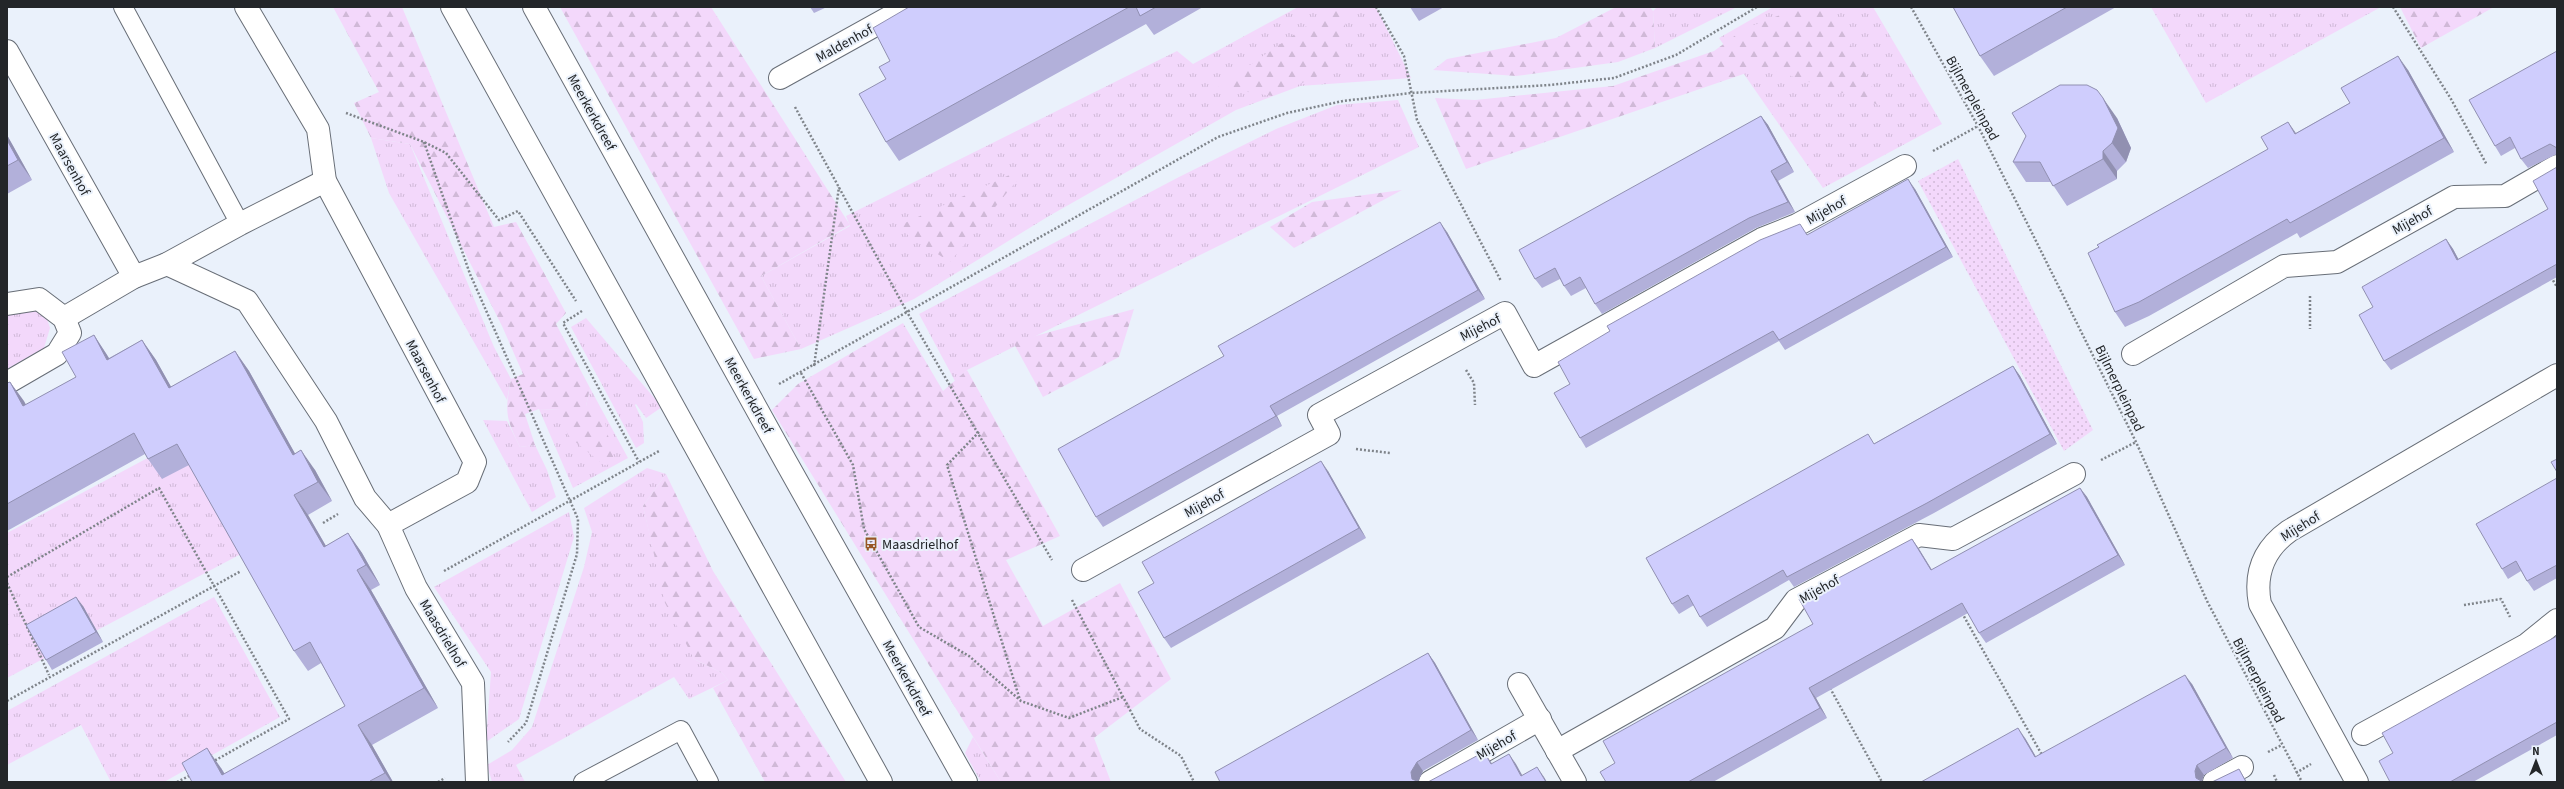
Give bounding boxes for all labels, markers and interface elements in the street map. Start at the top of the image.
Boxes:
street label: Maldenhof [812,20,877,68]
street label: Bijlmerpleinpad [1941,53,2004,144]
street label: Meerkerkdreef [562,71,621,155]
street label: Maarsenhof [44,130,95,200]
street label: Mijehof [1803,191,1851,230]
street label: Mijehof [2389,201,2437,240]
street label: Mijehof [1457,309,1505,347]
street label: Maarsenhof [400,336,451,407]
street label: Bijlmerpleinpad [2090,342,2149,435]
street label: Meerkerkdreef [719,354,778,438]
street label: Mijehof [1181,484,1229,523]
street label: Mijehof [2277,506,2325,547]
place label: Maasdrielhof [882,535,959,555]
bus stop icon: Maasdrielhof [863,536,879,552]
street label: Mijehof [1796,570,1844,609]
street label: Maasdrielhof [414,596,471,672]
street label: Bijlmerpleinpad [2227,634,2289,727]
street label: Meerkerkdreef [877,637,936,721]
street label: Mijehof [1473,726,1521,765]
north arrow [2516,741,2556,781]
text: N [2532,744,2540,759]

